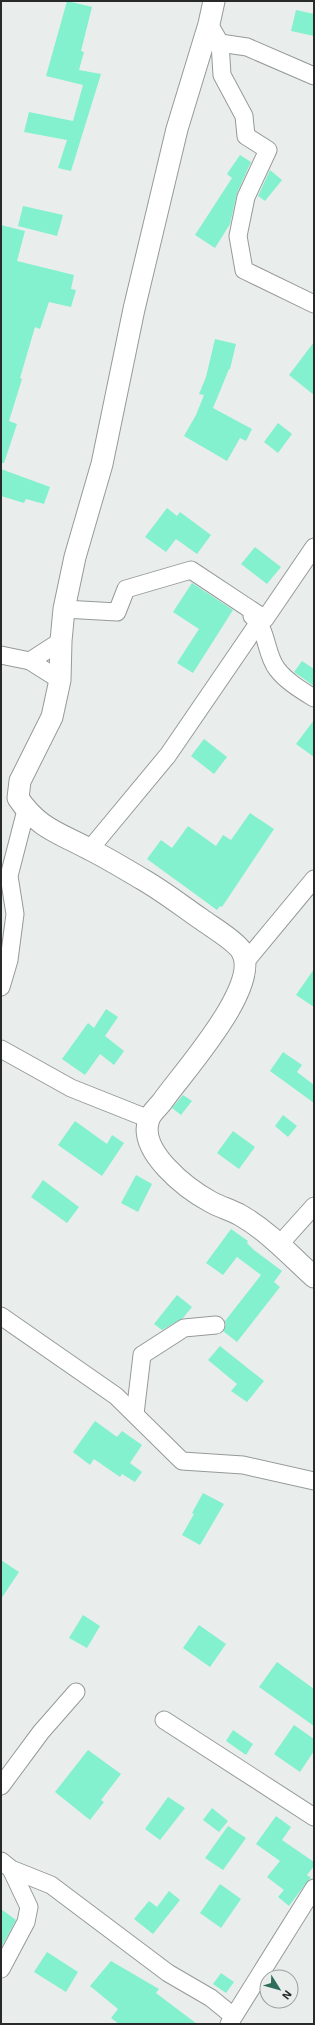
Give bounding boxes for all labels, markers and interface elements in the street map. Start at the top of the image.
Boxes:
north arrow [259,1969,299,2009]
text: N [280,1988,295,2002]

